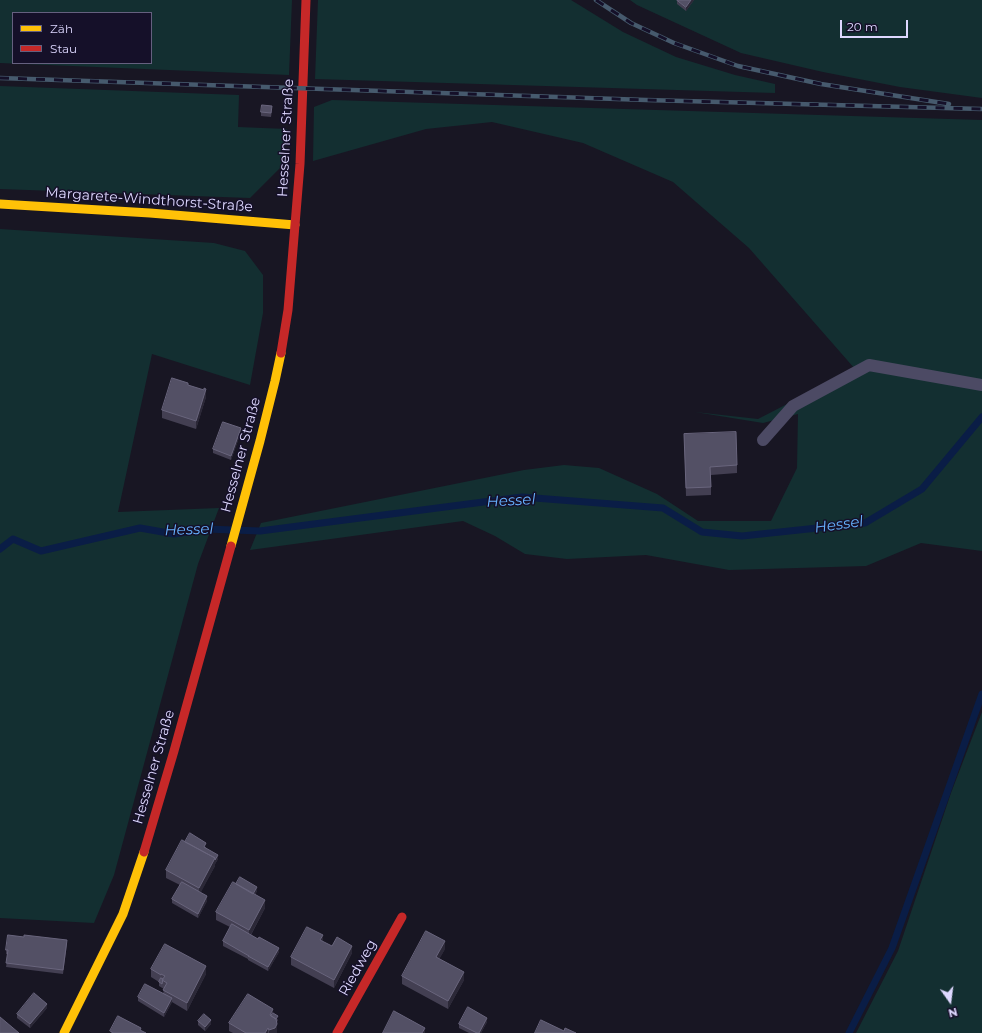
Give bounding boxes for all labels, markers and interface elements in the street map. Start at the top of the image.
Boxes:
legend [12,12,152,64]
scale bar [842,12,910,38]
text: 20 m [847,19,878,34]
text: Zäh [50,21,73,36]
text: Stau [50,41,77,56]
street label: Hesselner Straße [275,78,297,198]
street label: Margarete-Windthorst-Straße [45,184,253,216]
street label: Hesselner Straße [218,396,264,514]
water label: Hessel [486,491,536,511]
water label: Hessel [813,513,865,537]
water label: Hessel [164,520,214,540]
street label: Hesselner Straße [130,708,178,826]
street label: Riedweg [336,937,380,999]
north arrow [930,981,970,1021]
text: N [947,1005,959,1021]

